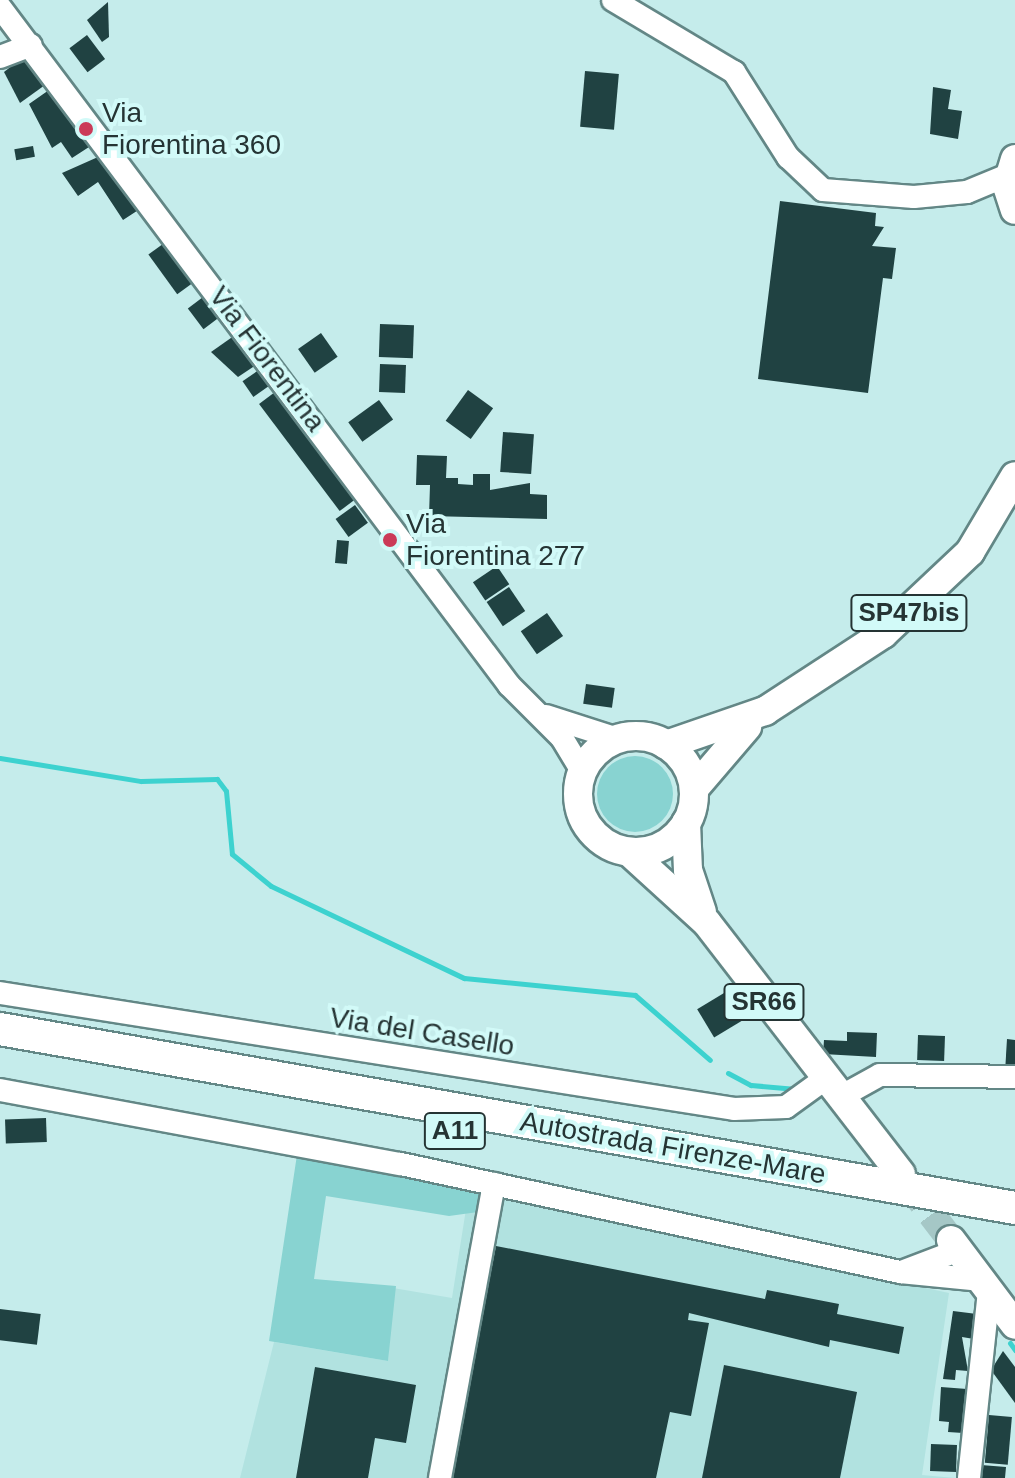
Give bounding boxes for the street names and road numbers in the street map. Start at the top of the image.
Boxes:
street label: Via Fiorentina [202,280,332,438]
road number: SP47bis [849,591,969,635]
road number: SR66 [722,980,806,1024]
street label: Via del Casello [327,1001,517,1063]
street label: Autostrada Firenze-Mare [518,1105,828,1191]
road number: A11 [423,1109,487,1153]

